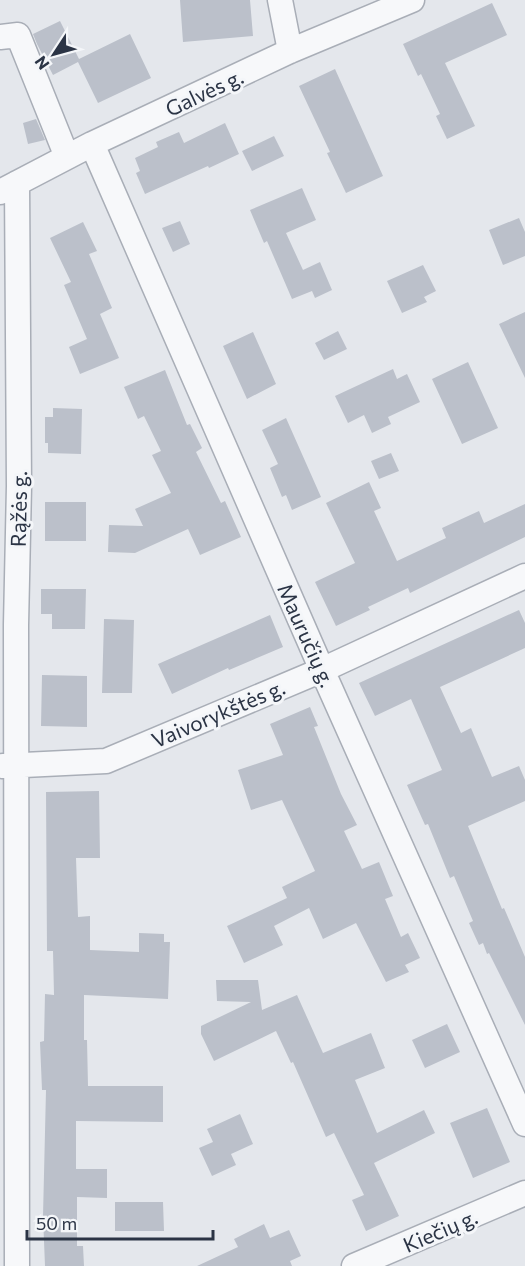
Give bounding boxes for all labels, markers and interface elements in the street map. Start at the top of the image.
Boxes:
north arrow [24,24,84,84]
text: N [30,53,53,74]
street label: Galvės g. [161,63,247,121]
street label: Rąžės g. [5,471,31,547]
street label: Mauručių g. [273,579,341,691]
street label: Vaivorykštės g. [148,674,288,752]
scale bar [27,1203,213,1241]
street label: Kiečių g. [399,1203,481,1257]
text: 50 m [36,1212,77,1234]

